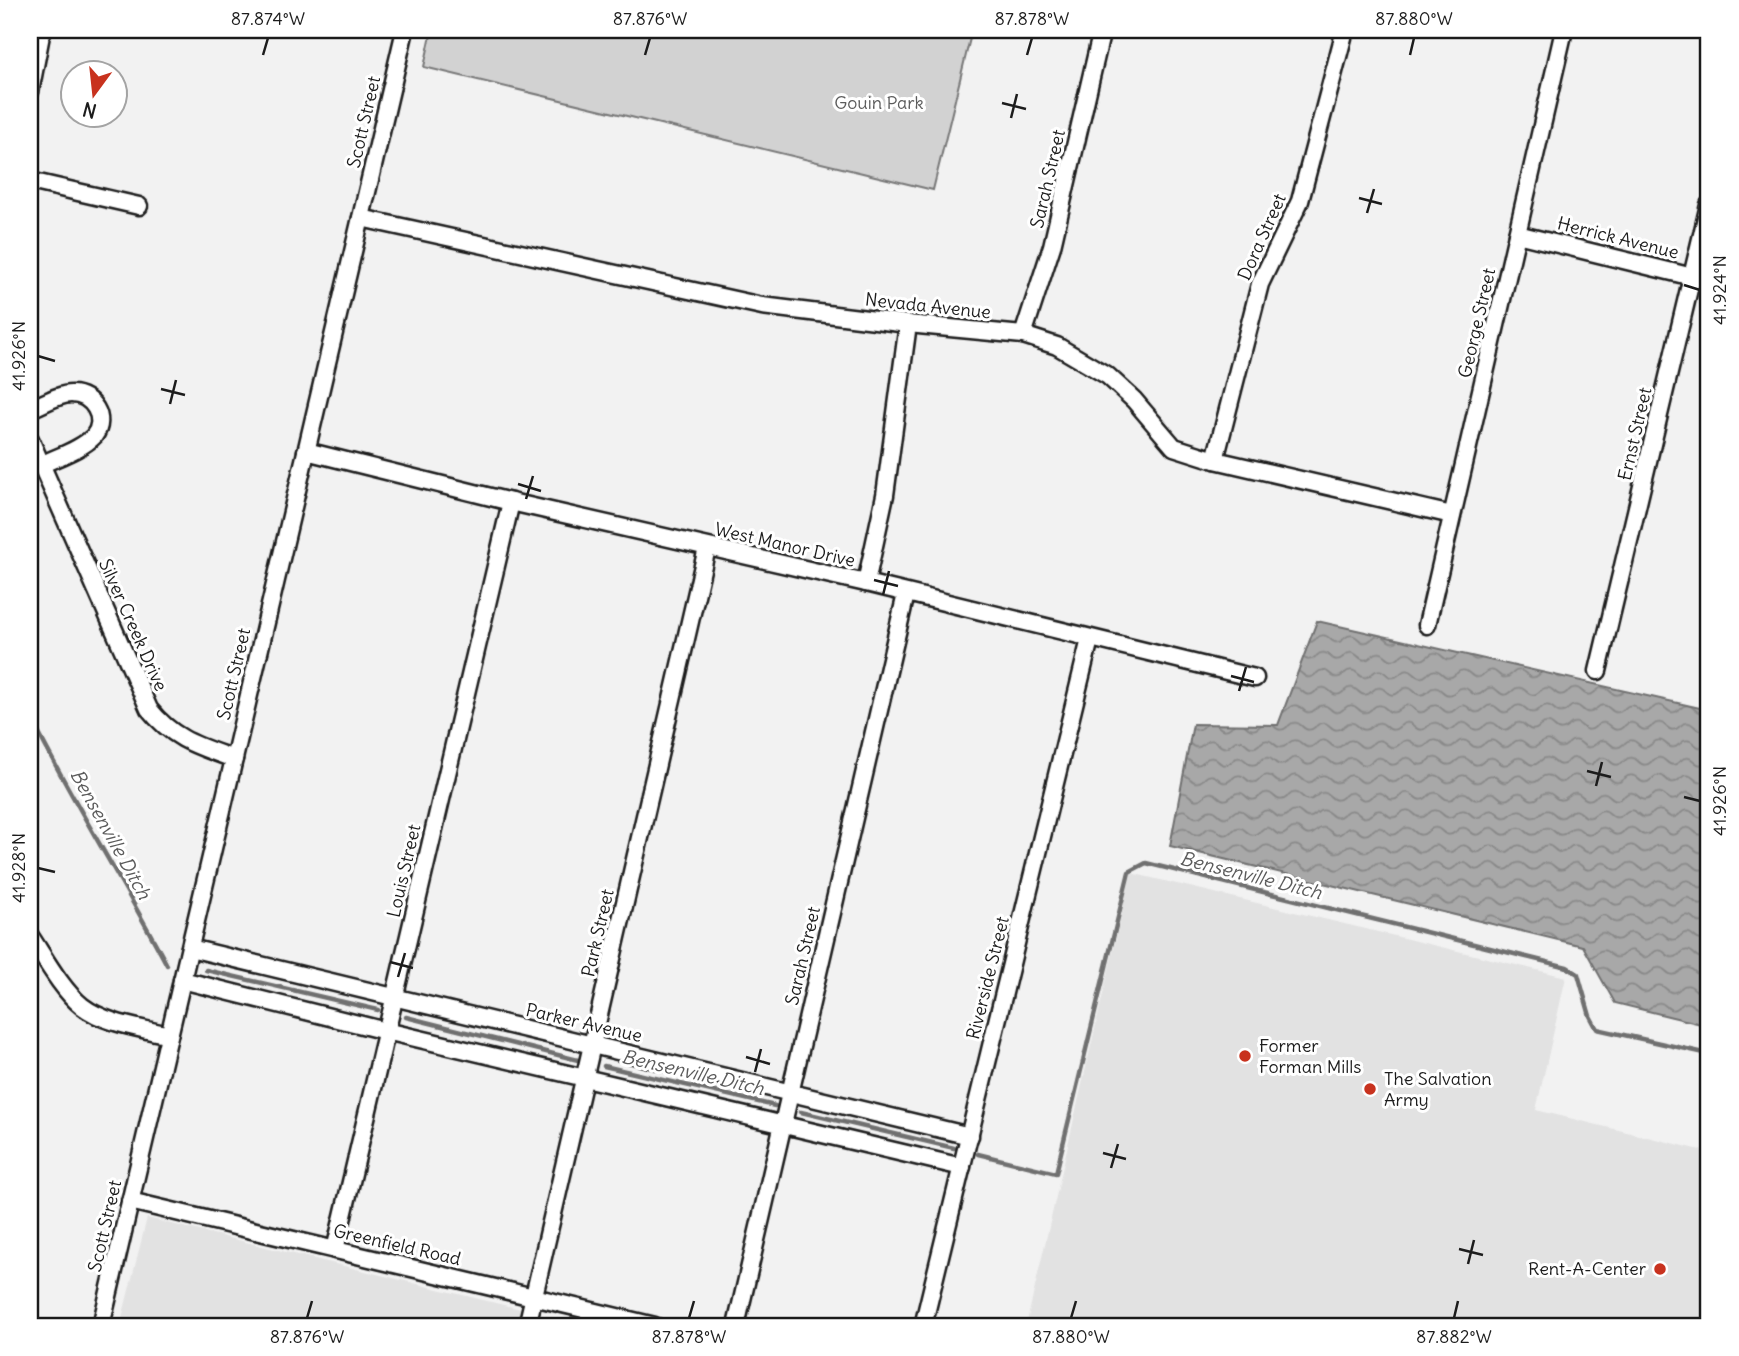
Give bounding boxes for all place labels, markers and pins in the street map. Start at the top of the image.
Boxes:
place label: Former Forman Mills [1259,1034,1361,1078]
marker: Former Forman Mills [1237,1048,1253,1064]
place label: The Salvation Army [1384,1067,1492,1111]
marker: The Salvation Army [1362,1081,1378,1097]
place label: Rent-A-Center [1528,1257,1647,1280]
marker: Rent-A-Center [1652,1261,1668,1277]

